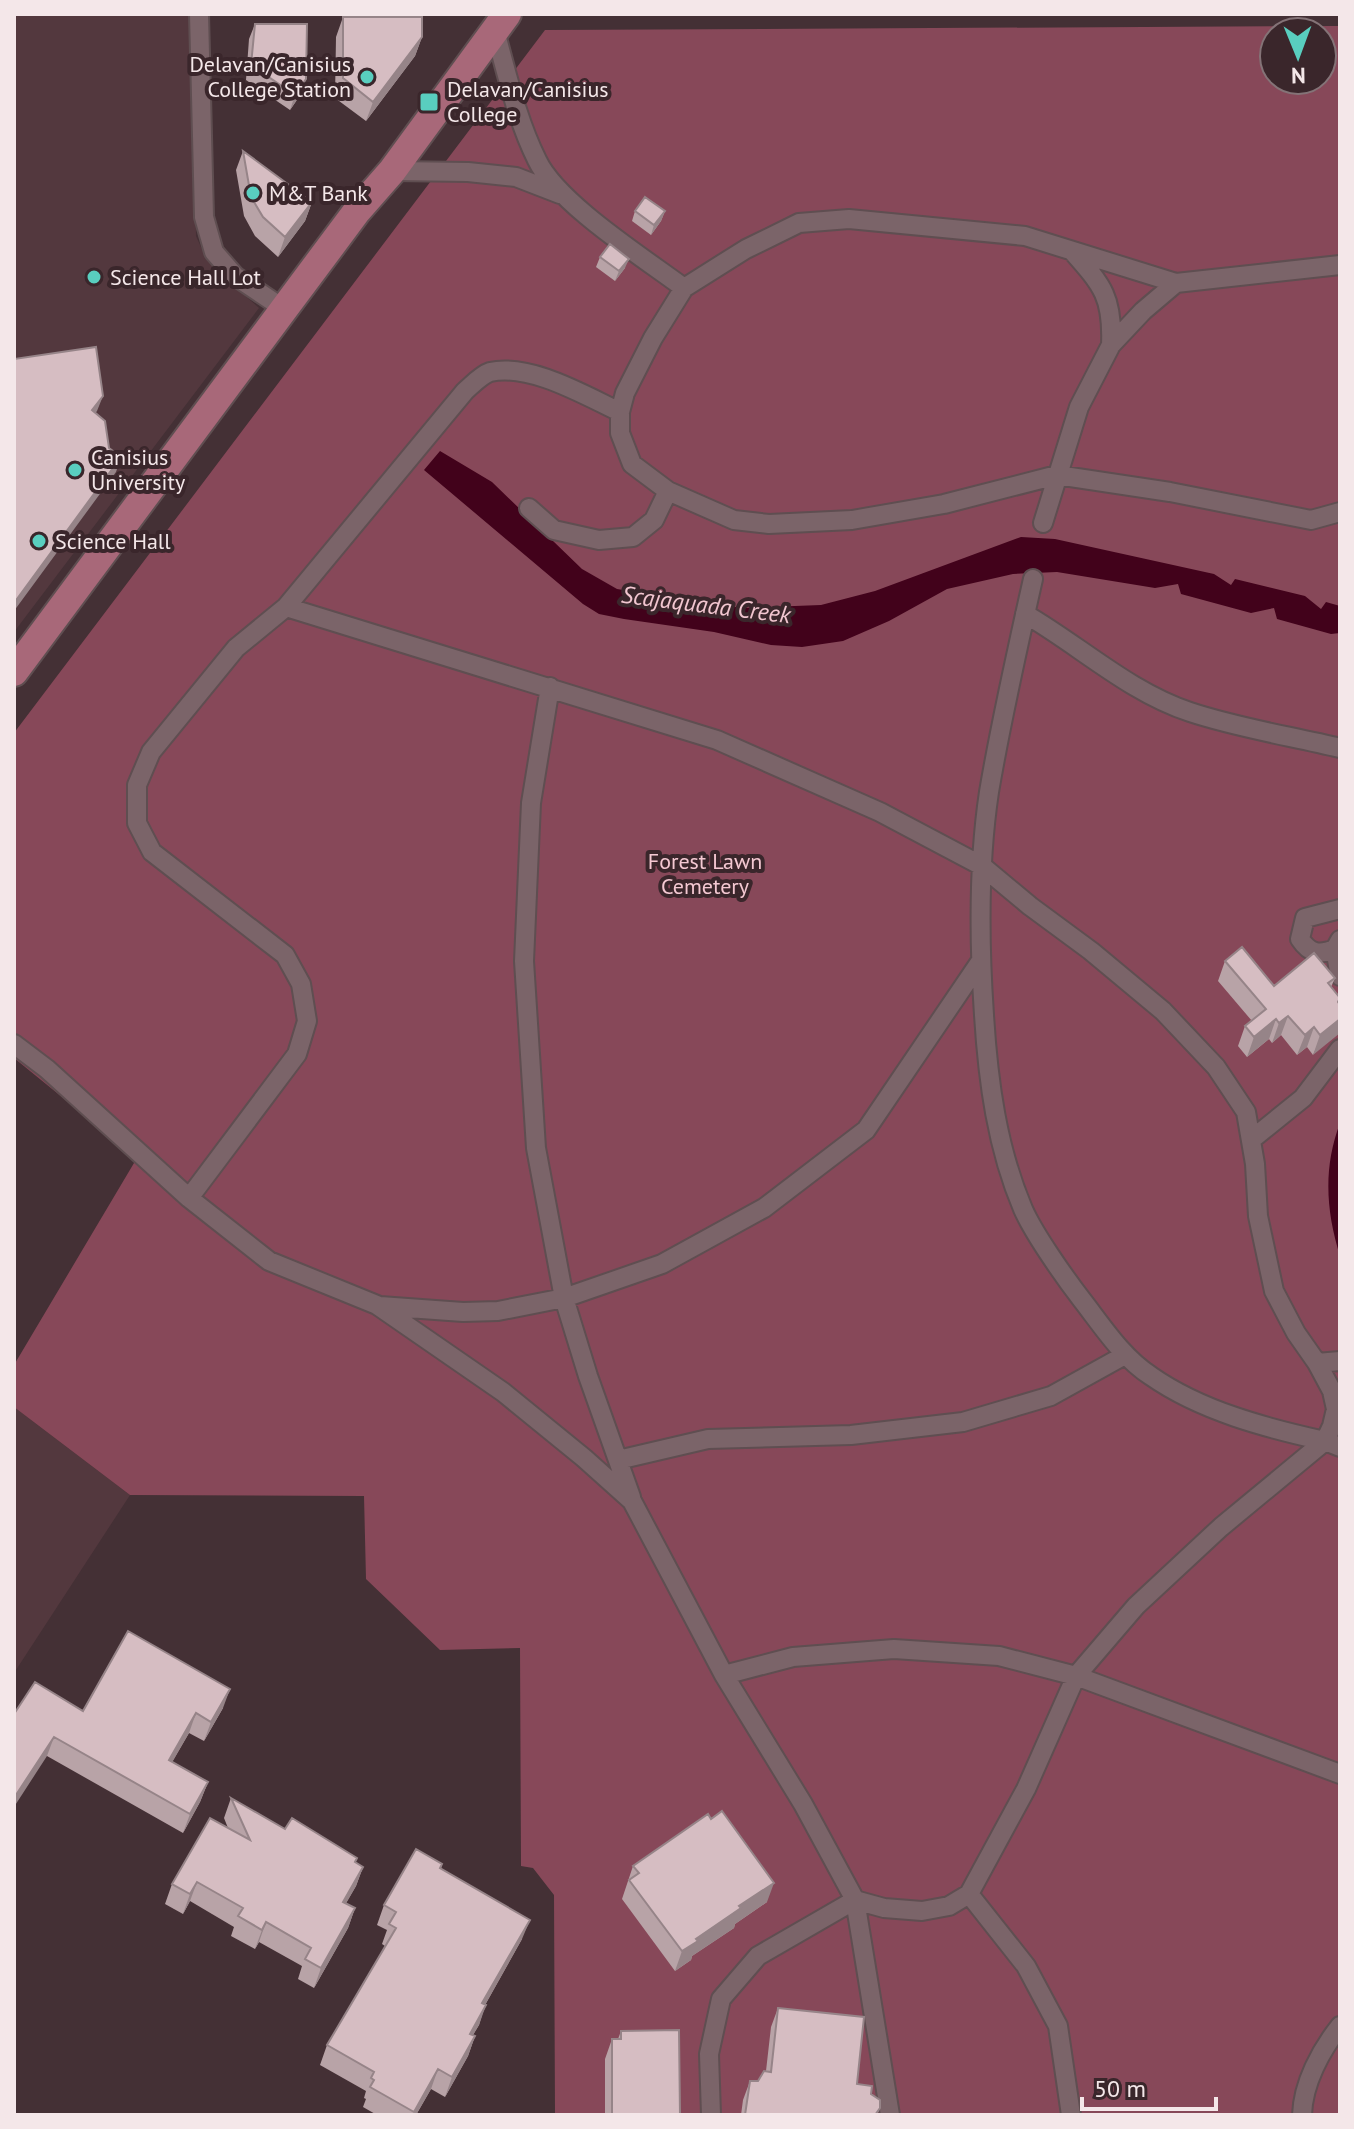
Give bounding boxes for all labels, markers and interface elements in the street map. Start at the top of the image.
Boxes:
north arrow [1258,16,1338,96]
place label: Delavan/Canisius College Station [189,50,351,103]
text: N [1291,62,1306,90]
marker: Delavan/Canisius College Station [358,68,376,86]
place label: Delavan/Canisius College [447,75,609,128]
marker: Delavan/Canisius College [418,91,440,113]
place label: M&T Bank [269,179,368,207]
marker: M&T Bank [244,184,262,202]
place label: Science Hall Lot [110,263,261,291]
marker: Science Hall Lot [85,268,103,286]
place label: Canisius University [91,443,186,496]
marker: Canisius University [66,461,84,479]
place label: Science Hall [55,527,171,555]
marker: Science Hall [30,532,48,550]
water label: Scajaquada Creek [620,579,794,630]
park label: Forest Lawn Cemetery [648,847,762,900]
scale bar [1082,2061,1216,2111]
text: 50 m [1094,2073,1146,2104]

